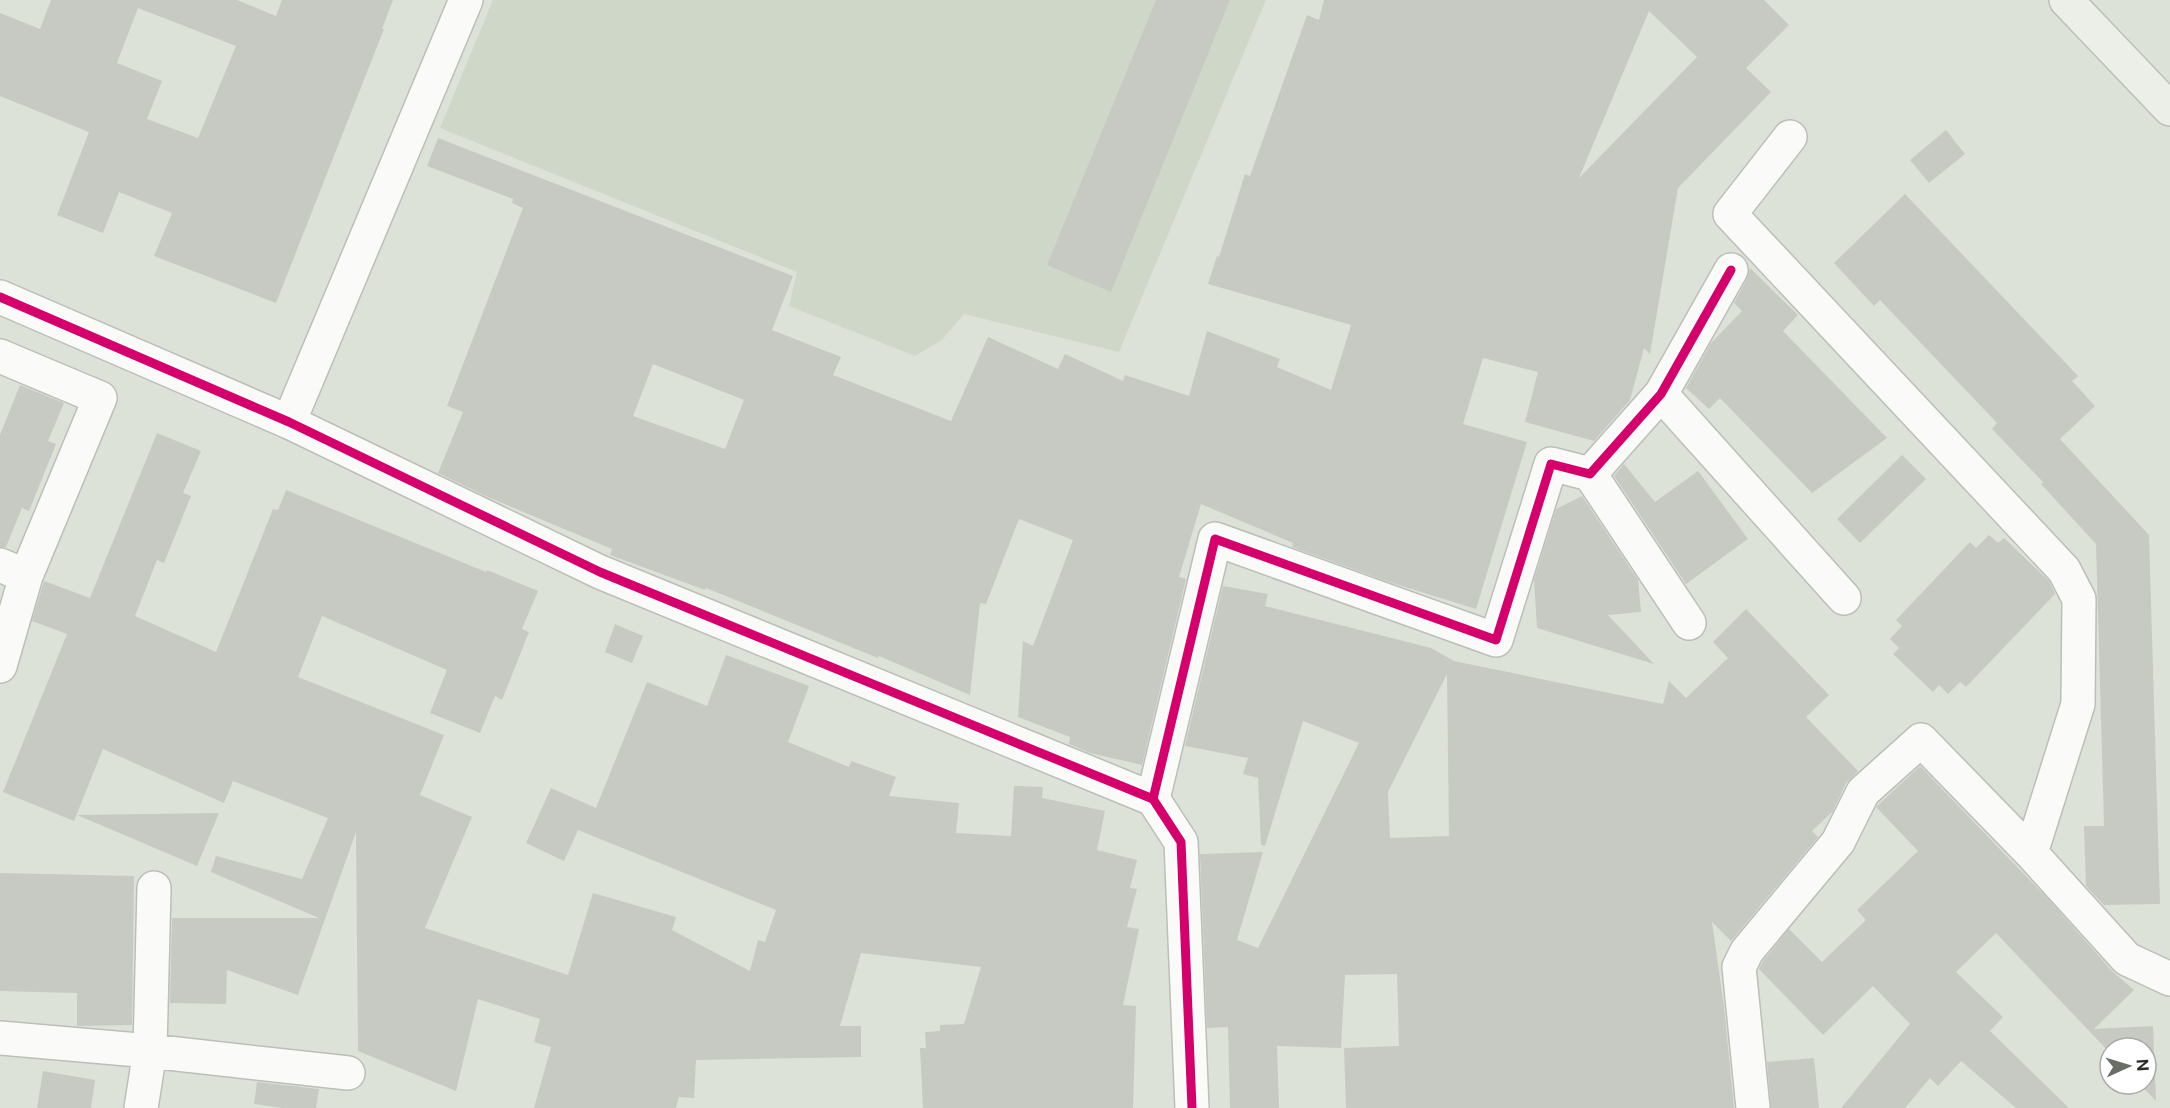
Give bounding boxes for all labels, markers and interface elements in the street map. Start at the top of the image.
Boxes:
north arrow [2098,1036,2158,1096]
text: N [2133,1058,2152,1072]

